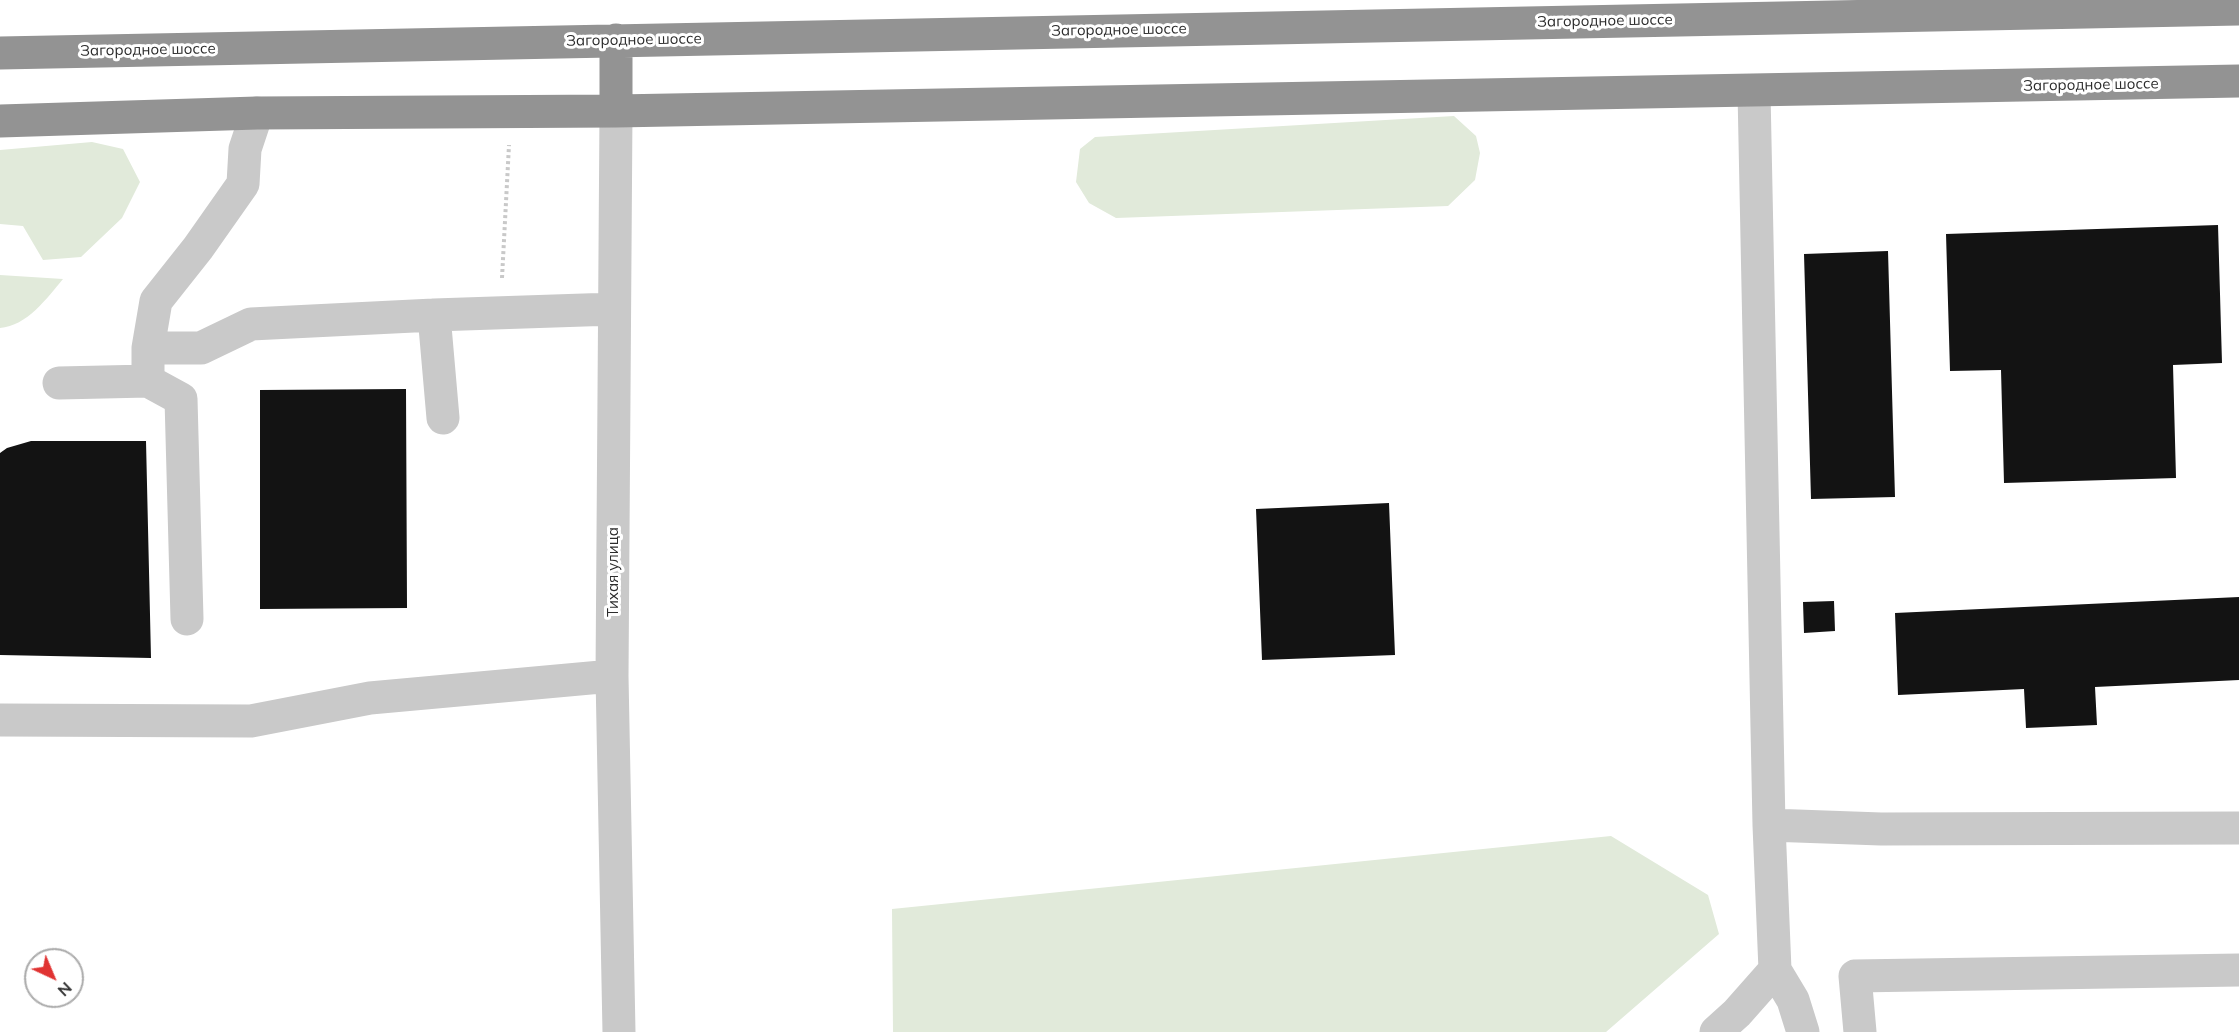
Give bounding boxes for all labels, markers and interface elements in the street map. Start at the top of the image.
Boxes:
street label: Загородное шоссе [1537,11,1673,31]
street label: Загородное шоссе [1051,20,1187,40]
street label: Загородное шоссе [566,30,702,50]
street label: Загородное шоссе [80,40,216,60]
street label: Загородное шоссе [2023,75,2159,95]
street label: Тихая улица [604,527,622,617]
north arrow [24,948,84,1008]
text: N [54,978,76,1001]

